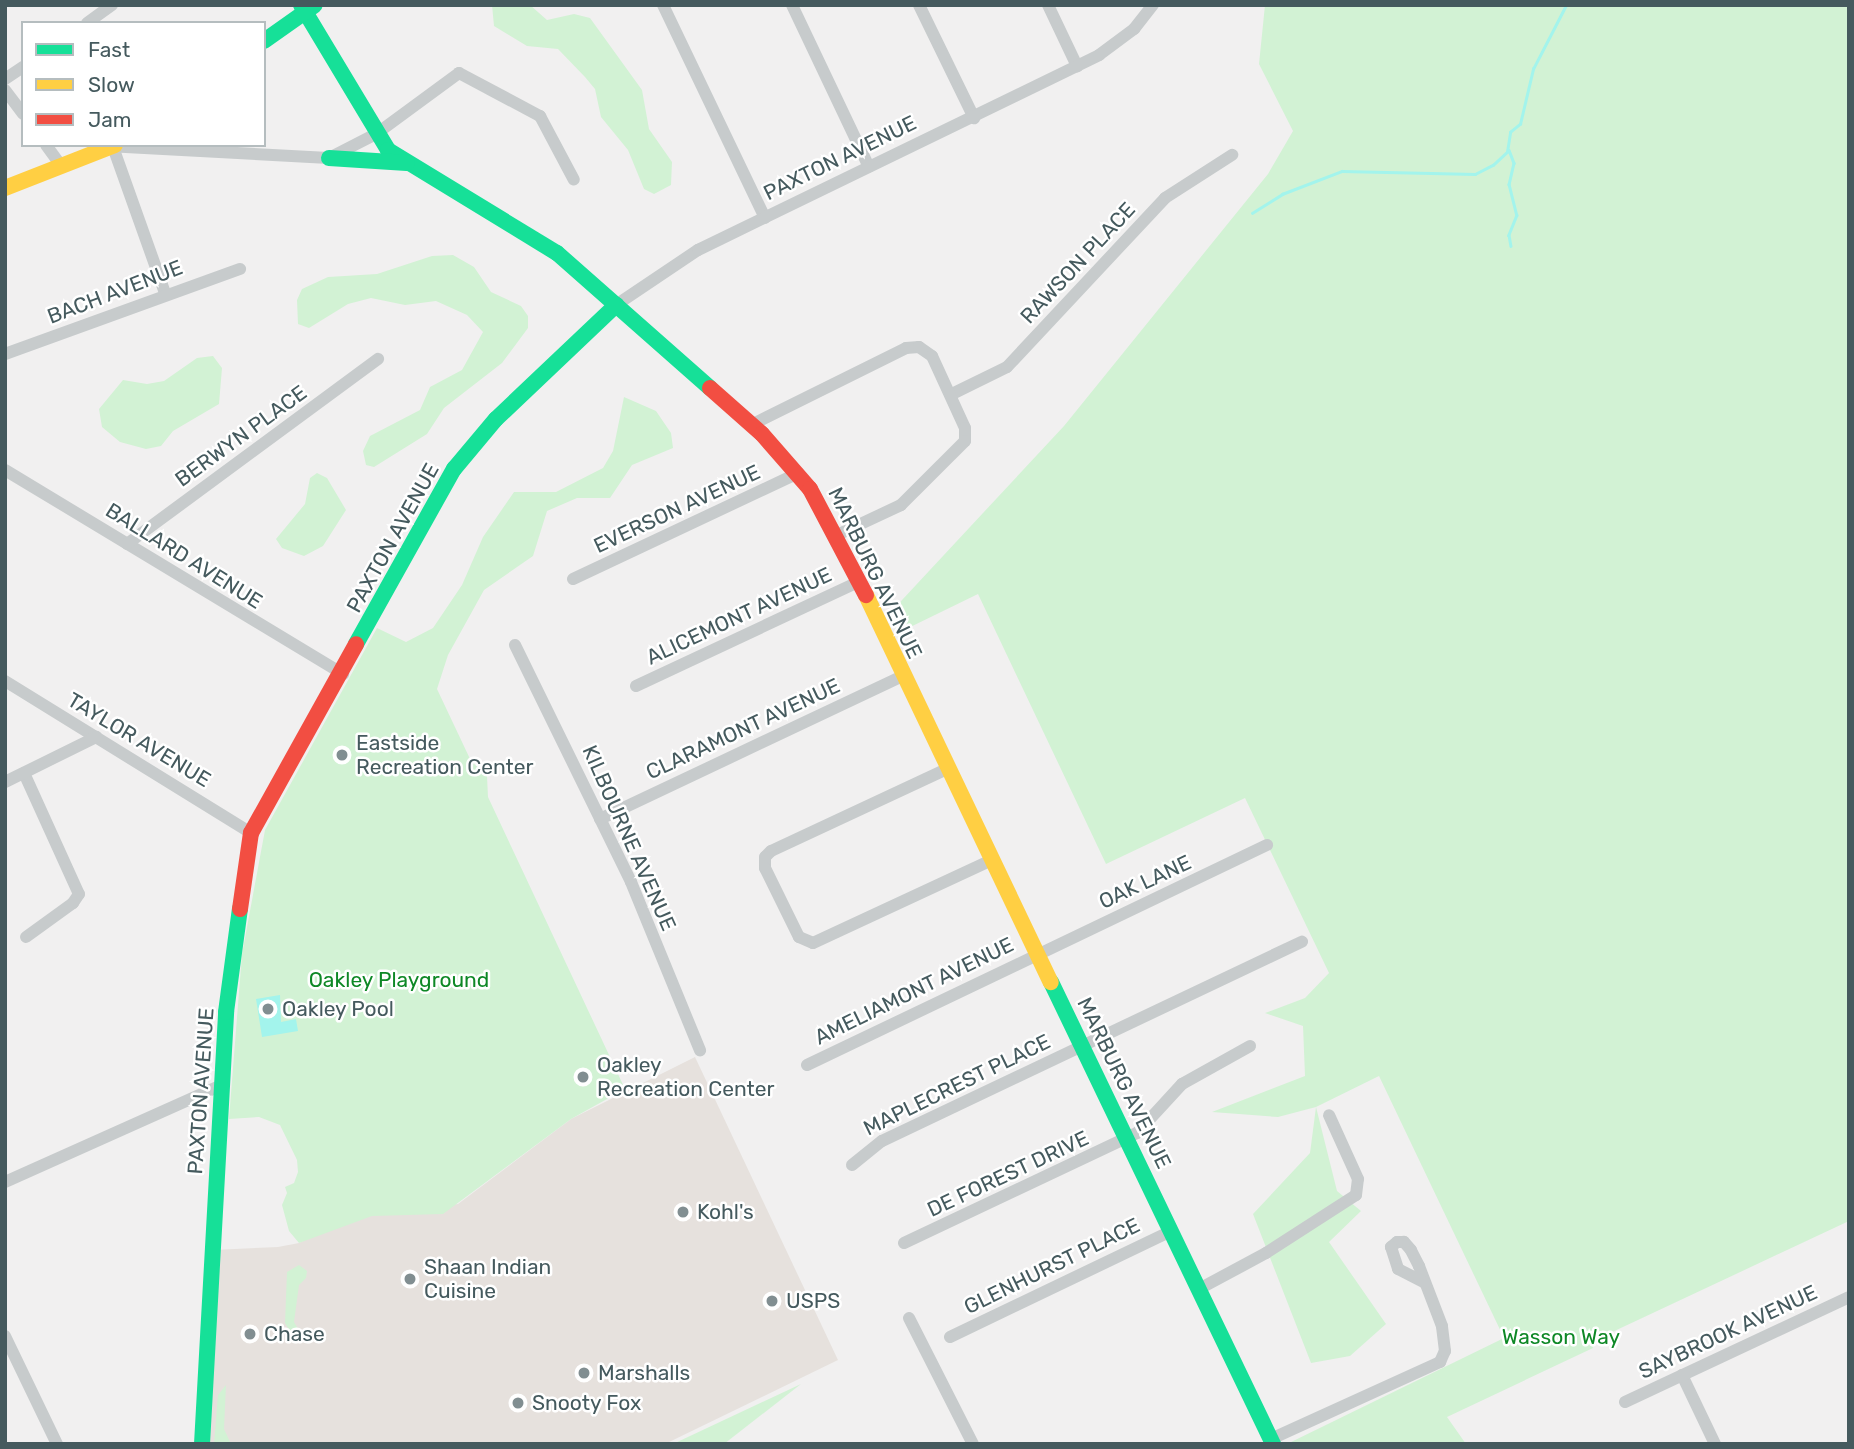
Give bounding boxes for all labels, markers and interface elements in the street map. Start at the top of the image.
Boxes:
legend [21,21,266,147]
text: Fast [88,37,130,62]
text: Slow [88,72,135,97]
text: Jam [88,107,132,132]
street label: PAXTON AVENUE [759,110,921,206]
street label: RAWSON PLACE [1015,197,1141,329]
street label: BACH AVENUE [44,255,186,329]
street label: BERWYN PLACE [170,380,312,492]
street label: PAXTON AVENUE [341,459,445,617]
street label: EVERSON AVENUE [589,459,765,559]
street label: MARBURG AVENUE [822,483,928,663]
street label: BALLARD AVENUE [101,497,267,615]
street label: ALICEMONT AVENUE [642,562,836,670]
street label: CLARAMONT AVENUE [642,673,844,785]
street label: TAYLOR AVENUE [63,687,215,793]
place label: Eastside Recreation Center [356,730,533,780]
street label: KILBOURNE AVENUE [577,741,681,935]
marker: Eastside Recreation Center [334,747,350,763]
street label: OAK LANE [1095,850,1195,914]
street label: AMELIAMONT AVENUE [810,932,1018,1050]
park label: Oakley Playground [308,967,490,993]
street label: MARBURG AVENUE [1071,993,1177,1173]
place label: Oakley Pool [282,996,394,1022]
marker: Oakley Pool [260,1001,276,1017]
street label: PAXTON AVENUE [183,1007,219,1175]
street label: MAPLECREST PLACE [859,1029,1055,1141]
place label: Oakley Recreation Center [597,1052,774,1102]
marker: Oakley Recreation Center [575,1069,591,1085]
street label: DE FOREST DRIVE [923,1125,1093,1223]
place label: Kohl's [697,1199,754,1225]
marker: Kohl's [675,1204,691,1220]
street label: GLENHURST PLACE [960,1212,1144,1320]
place label: Shaan Indian Cuisine [424,1254,551,1304]
marker: Shaan Indian Cuisine [402,1271,418,1287]
street label: SAYBROOK AVENUE [1635,1279,1821,1385]
place label: USPS [786,1288,840,1314]
marker: USPS [764,1293,780,1309]
place label: Chase [264,1321,325,1347]
park label: Wasson Way [1502,1324,1620,1350]
marker: Chase [242,1326,258,1342]
place label: Marshalls [598,1360,690,1386]
marker: Marshalls [576,1365,592,1381]
place label: Snooty Fox [532,1390,642,1416]
marker: Snooty Fox [510,1395,526,1411]

